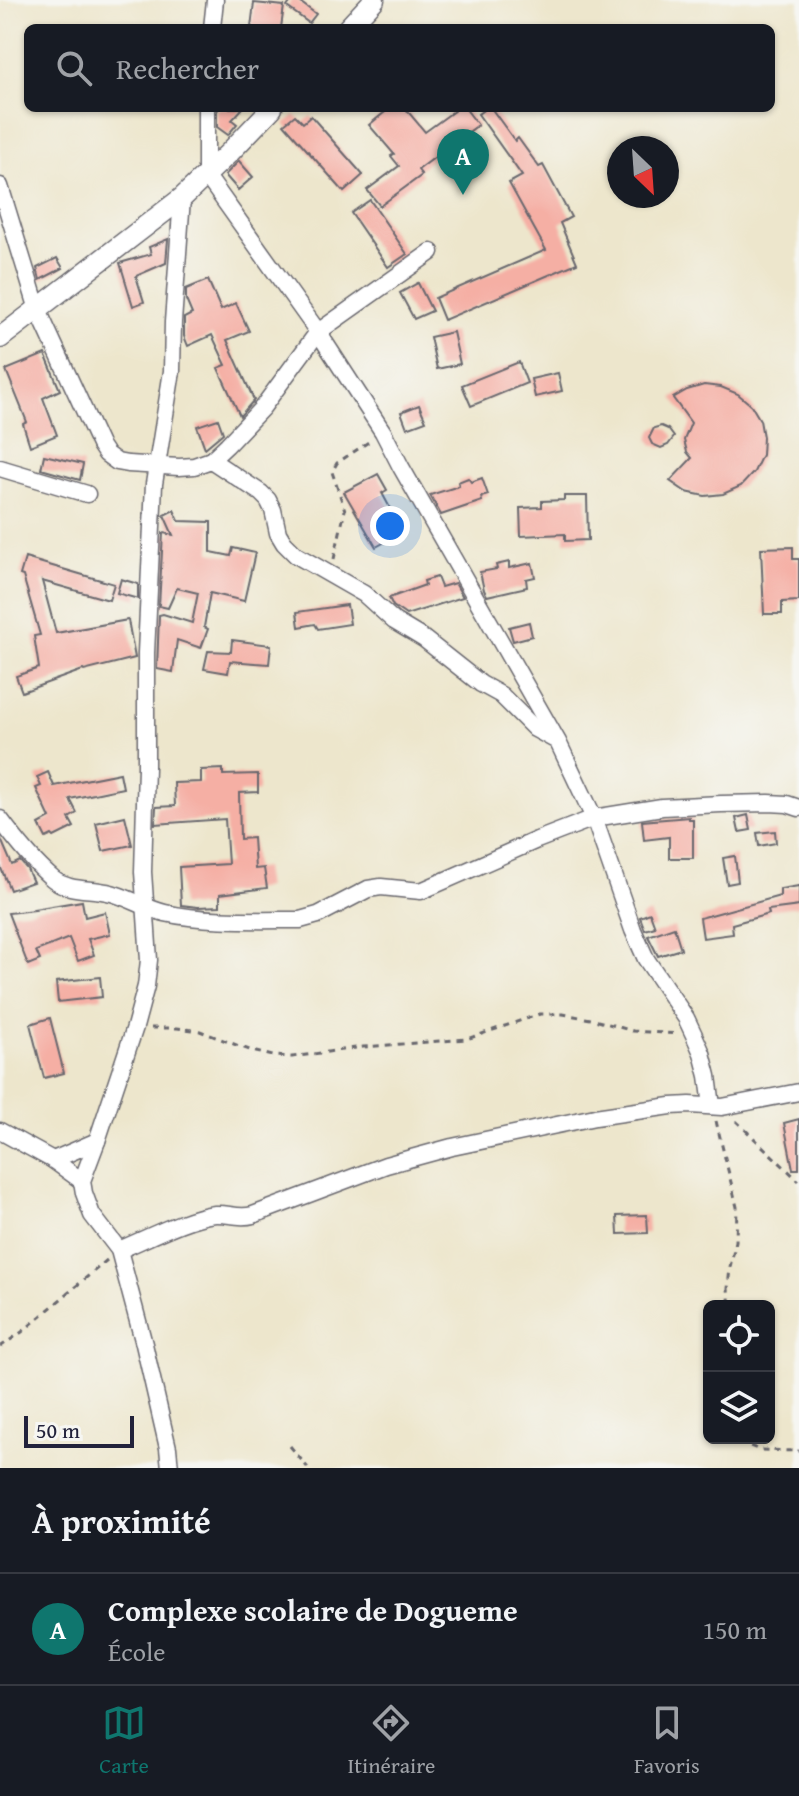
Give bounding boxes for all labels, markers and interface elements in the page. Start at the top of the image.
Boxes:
search box [24,24,775,112]
icon: search [52,46,96,90]
text: Rechercher [116,46,259,90]
pin: A [437,129,489,195]
north arrow [607,136,679,208]
your location [370,506,410,546]
map controls [703,1300,775,1444]
button: locate [703,1300,775,1372]
button: layers [703,1372,775,1444]
scale bar [24,1412,134,1448]
text: 50 m [36,1414,80,1446]
text: À proximité [32,1496,211,1545]
text: Complexe scolaire de Dogueme [108,1588,518,1632]
text: A [50,1610,66,1649]
text: 150 m [702,1610,767,1649]
text: École [108,1632,165,1671]
tab: Carte [99,1701,149,1781]
tab: Itinéraire [347,1701,435,1781]
tab: Favoris [634,1701,700,1781]

